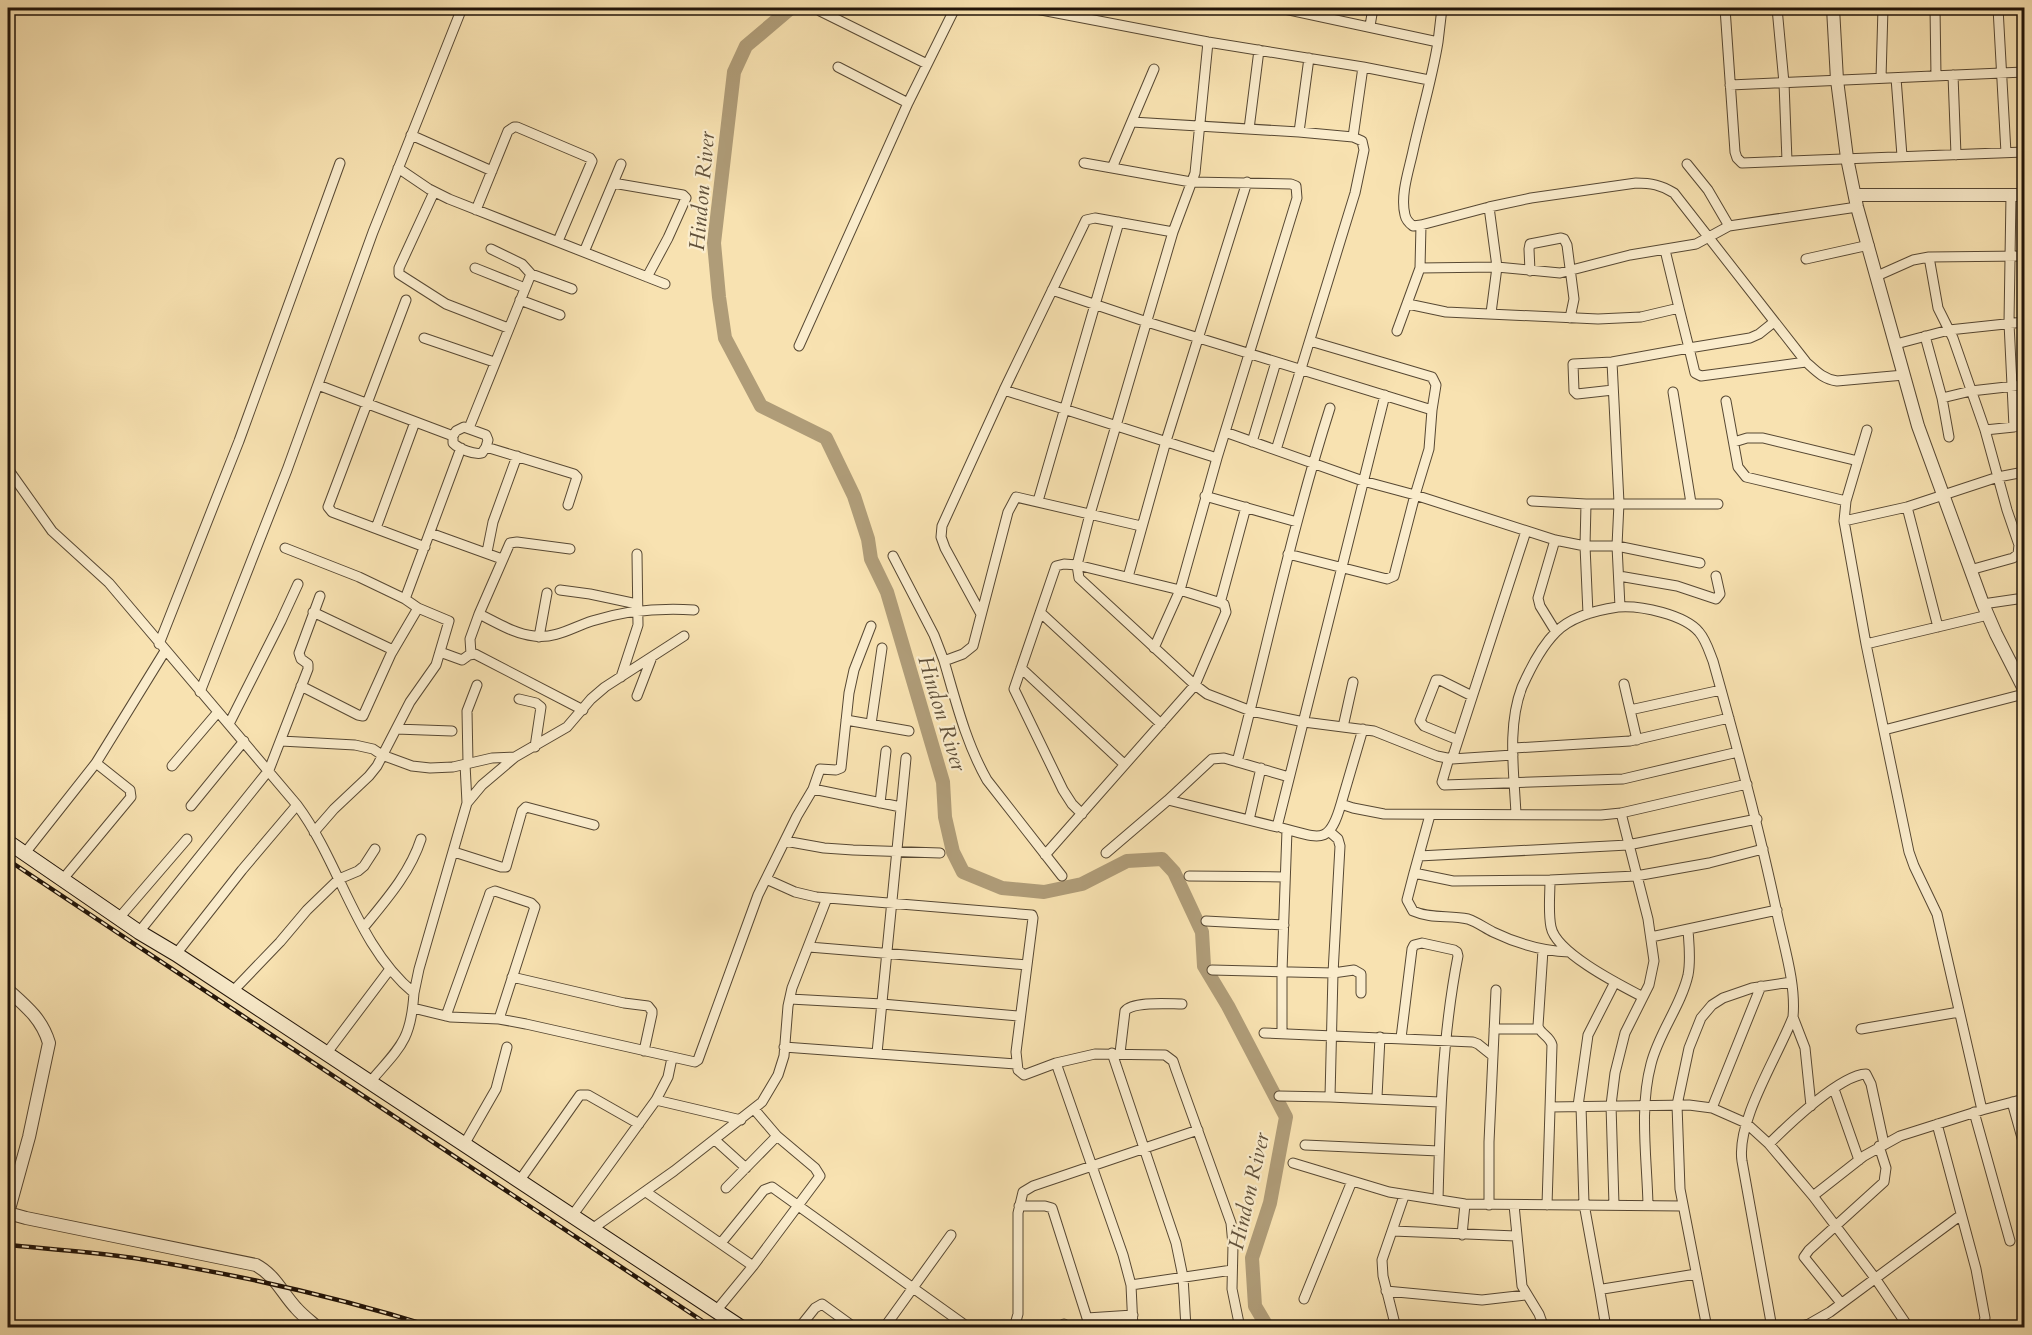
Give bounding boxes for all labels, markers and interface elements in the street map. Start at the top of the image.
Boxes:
water label: Hindon River [682,130,722,252]
water label: Hindon River [910,652,974,775]
water label: Hindon River [1221,1129,1277,1253]

